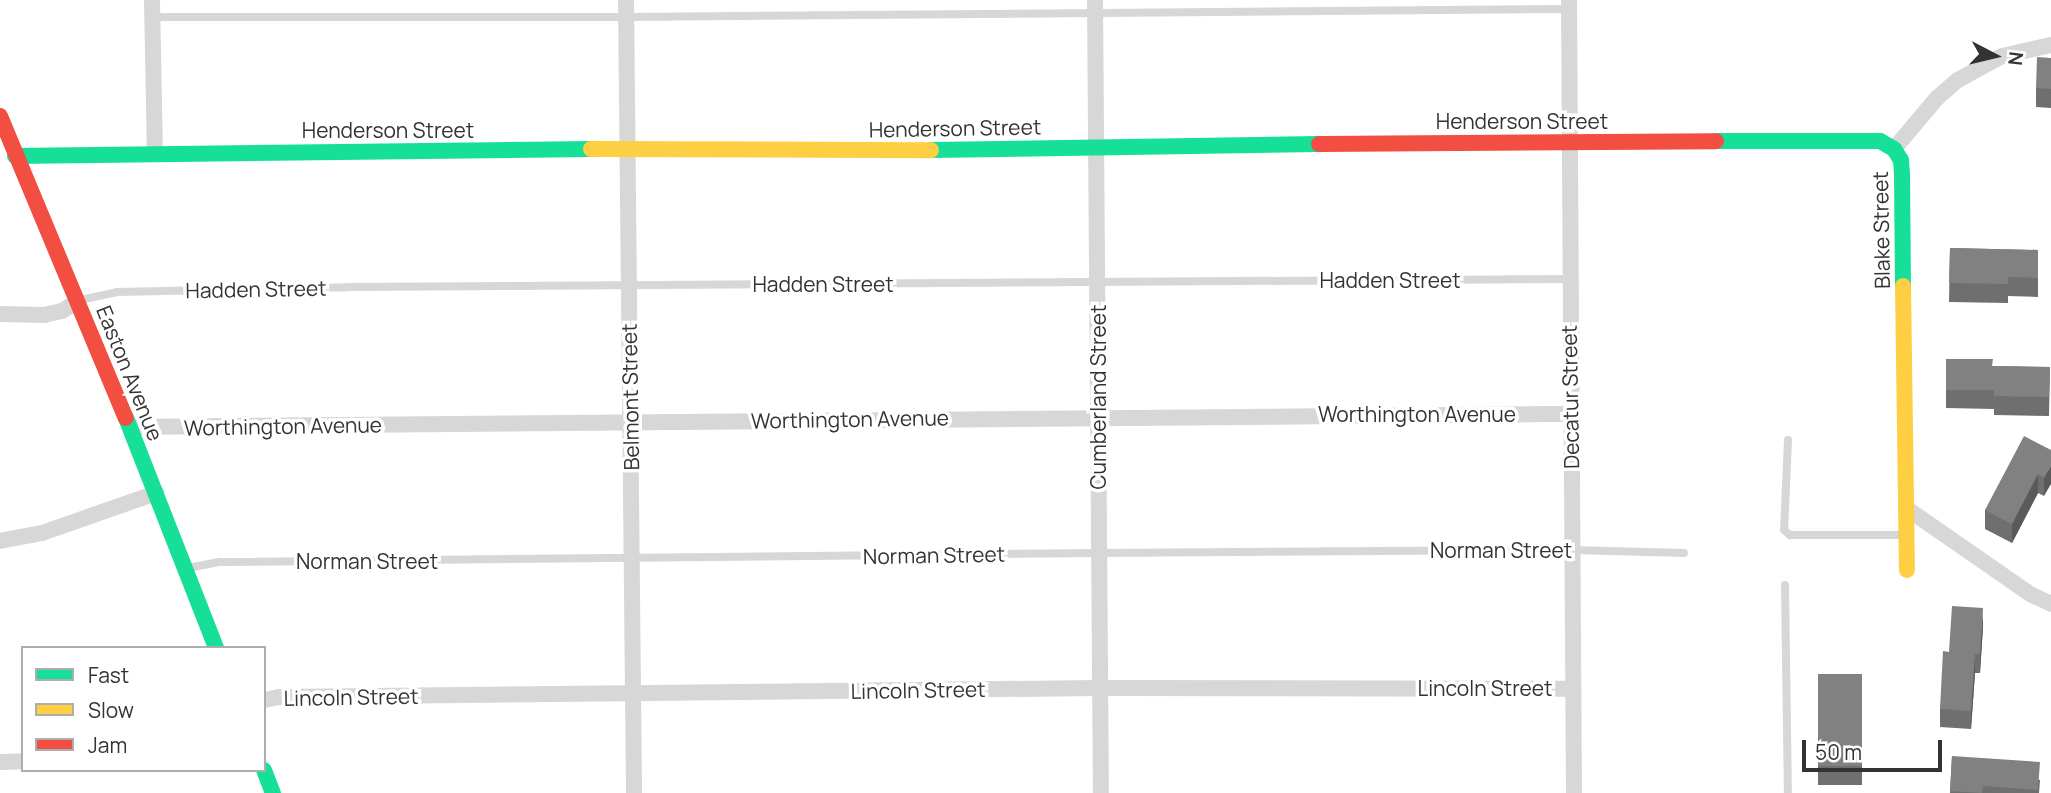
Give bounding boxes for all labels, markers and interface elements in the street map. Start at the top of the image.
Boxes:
north arrow [1960,21,2030,91]
text: N [2002,50,2030,67]
street label: Henderson Street [1436,108,1608,134]
street label: Henderson Street [869,114,1041,142]
street label: Henderson Street [302,117,474,143]
street label: Blake Street [1867,171,1895,289]
street label: Hadden Street [1319,267,1461,293]
street label: Hadden Street [752,271,894,297]
street label: Hadden Street [185,275,327,303]
street label: Easton Avenue [91,302,169,444]
street label: Cumberland Street [1085,305,1111,489]
street label: Belmont Street [616,323,644,471]
street label: Decatur Street [1556,325,1584,469]
street label: Worthington Avenue [1318,401,1516,427]
street label: Worthington Avenue [751,405,949,433]
street label: Worthington Avenue [184,412,382,440]
street label: Norman Street [1430,537,1572,563]
street label: Norman Street [863,541,1005,569]
street label: Norman Street [296,548,438,574]
legend [21,646,266,772]
text: Fast [88,661,129,689]
street label: Lincoln Street [1417,675,1553,701]
street label: Lincoln Street [850,676,986,704]
street label: Lincoln Street [283,683,419,711]
text: Slow [88,696,134,724]
scale bar [1806,726,1946,770]
text: Jam [88,731,127,759]
text: 50 m [1815,738,1862,766]

